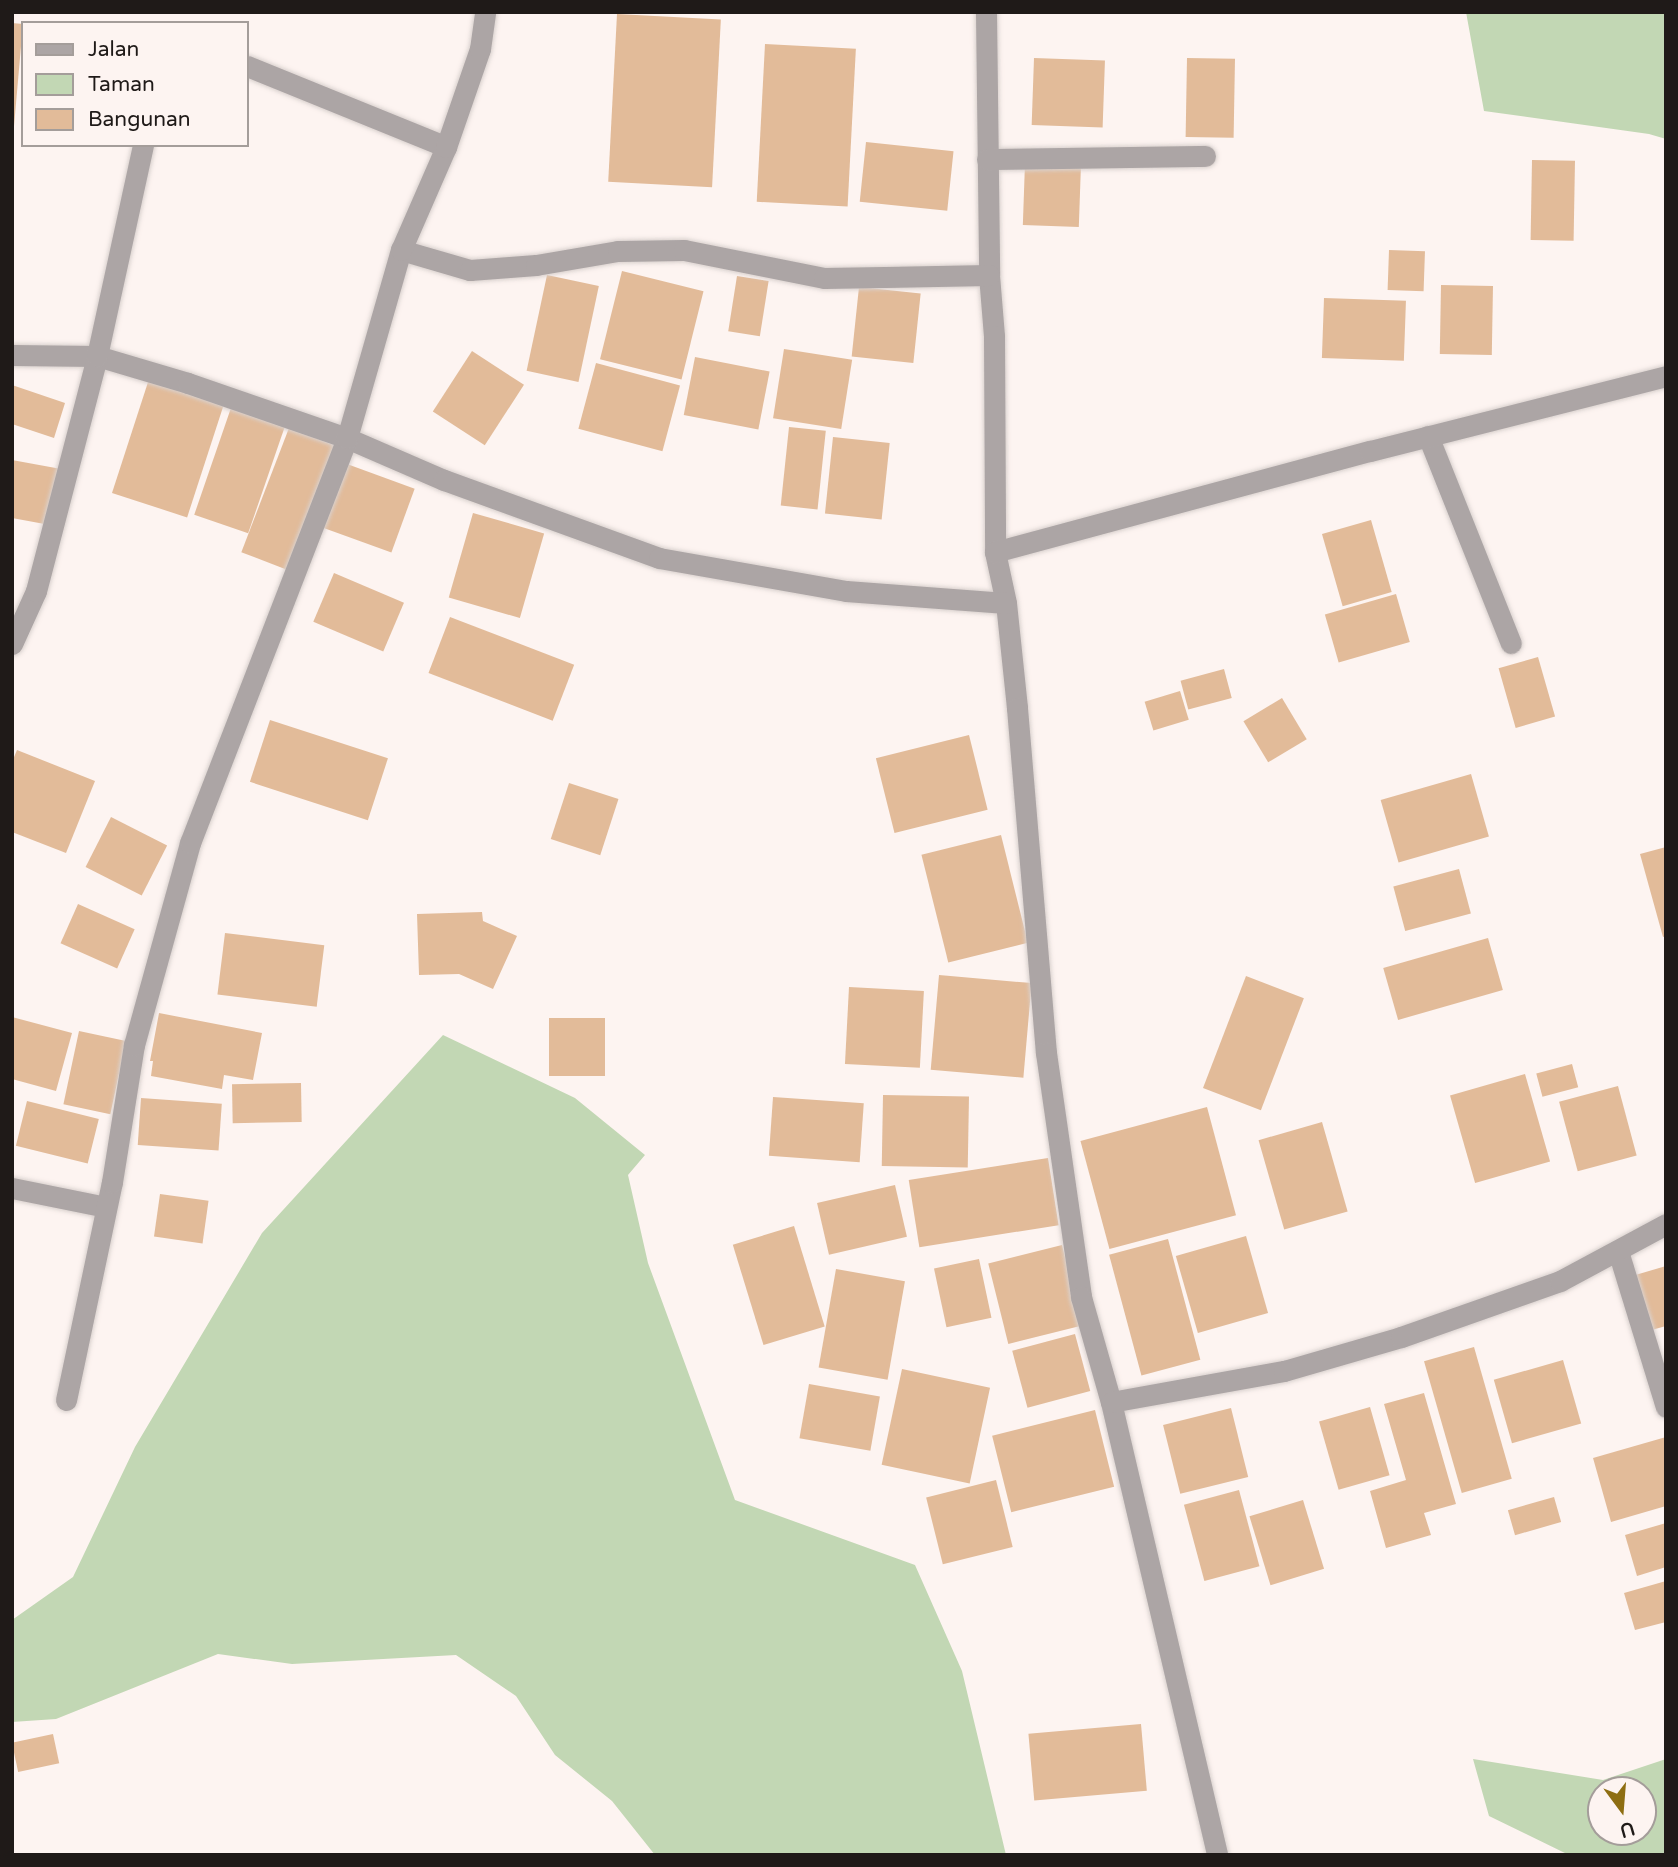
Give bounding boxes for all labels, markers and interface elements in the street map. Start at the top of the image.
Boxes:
legend [21,21,248,147]
text: Jalan [88,37,139,62]
text: Taman [88,72,155,97]
text: Bangunan [88,107,191,132]
north arrow [1587,1776,1657,1846]
text: U [1617,1817,1637,1842]

